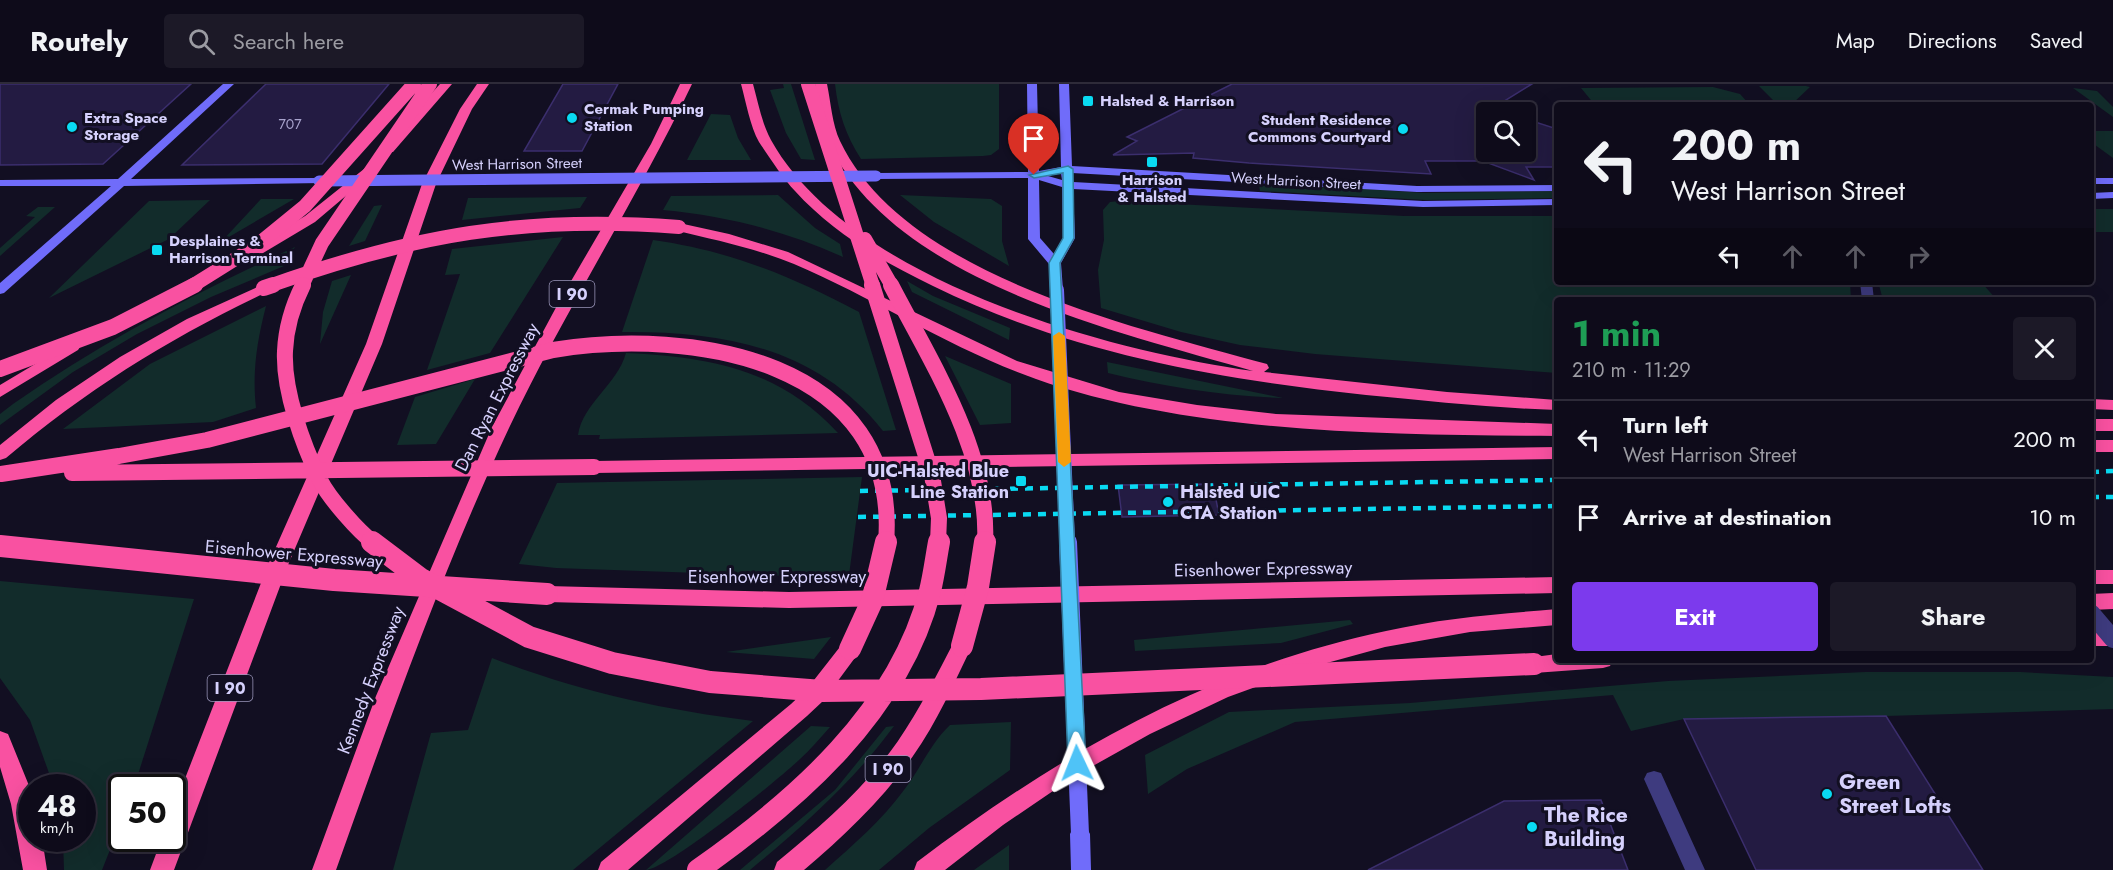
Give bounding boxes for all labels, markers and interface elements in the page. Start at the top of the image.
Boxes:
search box [164,14,584,68]
text: Routely [30,21,128,62]
icon: search [185,25,218,58]
text: Search here [233,25,344,57]
text: Map [1836,26,1875,56]
text: Directions [1908,26,1997,56]
text: Saved [2030,26,2083,56]
place label: Halsted & Harrison [1100,90,1234,112]
marker: Halsted & Harrison [1081,94,1095,108]
place label: Cermak Pumping Station [584,98,704,137]
map controls [1476,102,1536,162]
button: search [1476,102,1536,162]
place label: Extra Space Storage [84,107,168,146]
place label: Student Residence Commons Courtyard [1248,109,1391,148]
marker: Cermak Pumping Station [565,111,579,125]
pin [1008,113,1059,175]
house number: 707 [278,114,302,134]
text: 200 m [1671,115,1801,176]
marker: Extra Space Storage [65,120,79,134]
icon: arrive [1017,122,1050,155]
marker: Student Residence Commons Courtyard [1396,122,1410,136]
icon: left [1572,126,1650,204]
street label: West Harrison Street [452,152,583,176]
marker: Harrison & Halsted [1145,155,1159,169]
street label: West Harrison Street [1230,167,1362,195]
place label: Harrison & Halsted [1117,169,1187,208]
text: West Harrison Street [1671,171,1905,210]
place label: Desplaines & Harrison Terminal [169,230,293,269]
icon: left [1713,240,1746,273]
icon: ahead [1776,240,1809,273]
icon: ahead [1839,240,1872,273]
icon: right [1902,240,1935,273]
marker: Desplaines & Harrison Terminal [150,243,164,257]
road number: I 90 [550,281,594,307]
text: 1 min [1572,307,1661,359]
button: close [2013,317,2076,380]
street label: Dan Ryan Expressway [448,318,546,476]
text: 210 m · 11:29 [1572,356,1691,385]
text: Turn left [1623,409,1708,441]
icon: left [1572,423,1605,456]
text: 200 m [2013,423,2076,455]
text: West Harrison Street [1623,441,1796,470]
place label: UIC-Halsted Blue Line Station [867,458,1009,505]
marker: UIC-Halsted Blue Line Station [1014,474,1028,488]
place label: Halsted UIC CTA Station [1180,479,1280,526]
marker: Halsted UIC CTA Station [1161,495,1175,509]
icon: arrive [1572,501,1605,534]
text: Arrive at destination [1623,501,1832,533]
text: 10 m [2029,501,2076,533]
street label: Eisenhower Expressway [204,533,384,575]
street label: Eisenhower Expressway [1174,554,1352,584]
street label: Eisenhower Expressway [688,564,866,590]
button: Exit [1572,582,1818,651]
button: Share [1830,582,2076,651]
street label: Kennedy Expressway [331,602,411,758]
road number: I 90 [208,675,252,701]
position arrow [1045,731,1109,795]
road number: I 90 [866,756,910,782]
place label: Green Street Lofts [1839,767,1952,821]
speed limit sign: 50 [108,774,186,852]
text: 48 [37,784,77,827]
marker: Green Street Lofts [1820,787,1834,801]
place label: The Rice Building [1544,800,1628,854]
text: km/h [40,817,74,839]
marker: The Rice Building [1525,820,1539,834]

